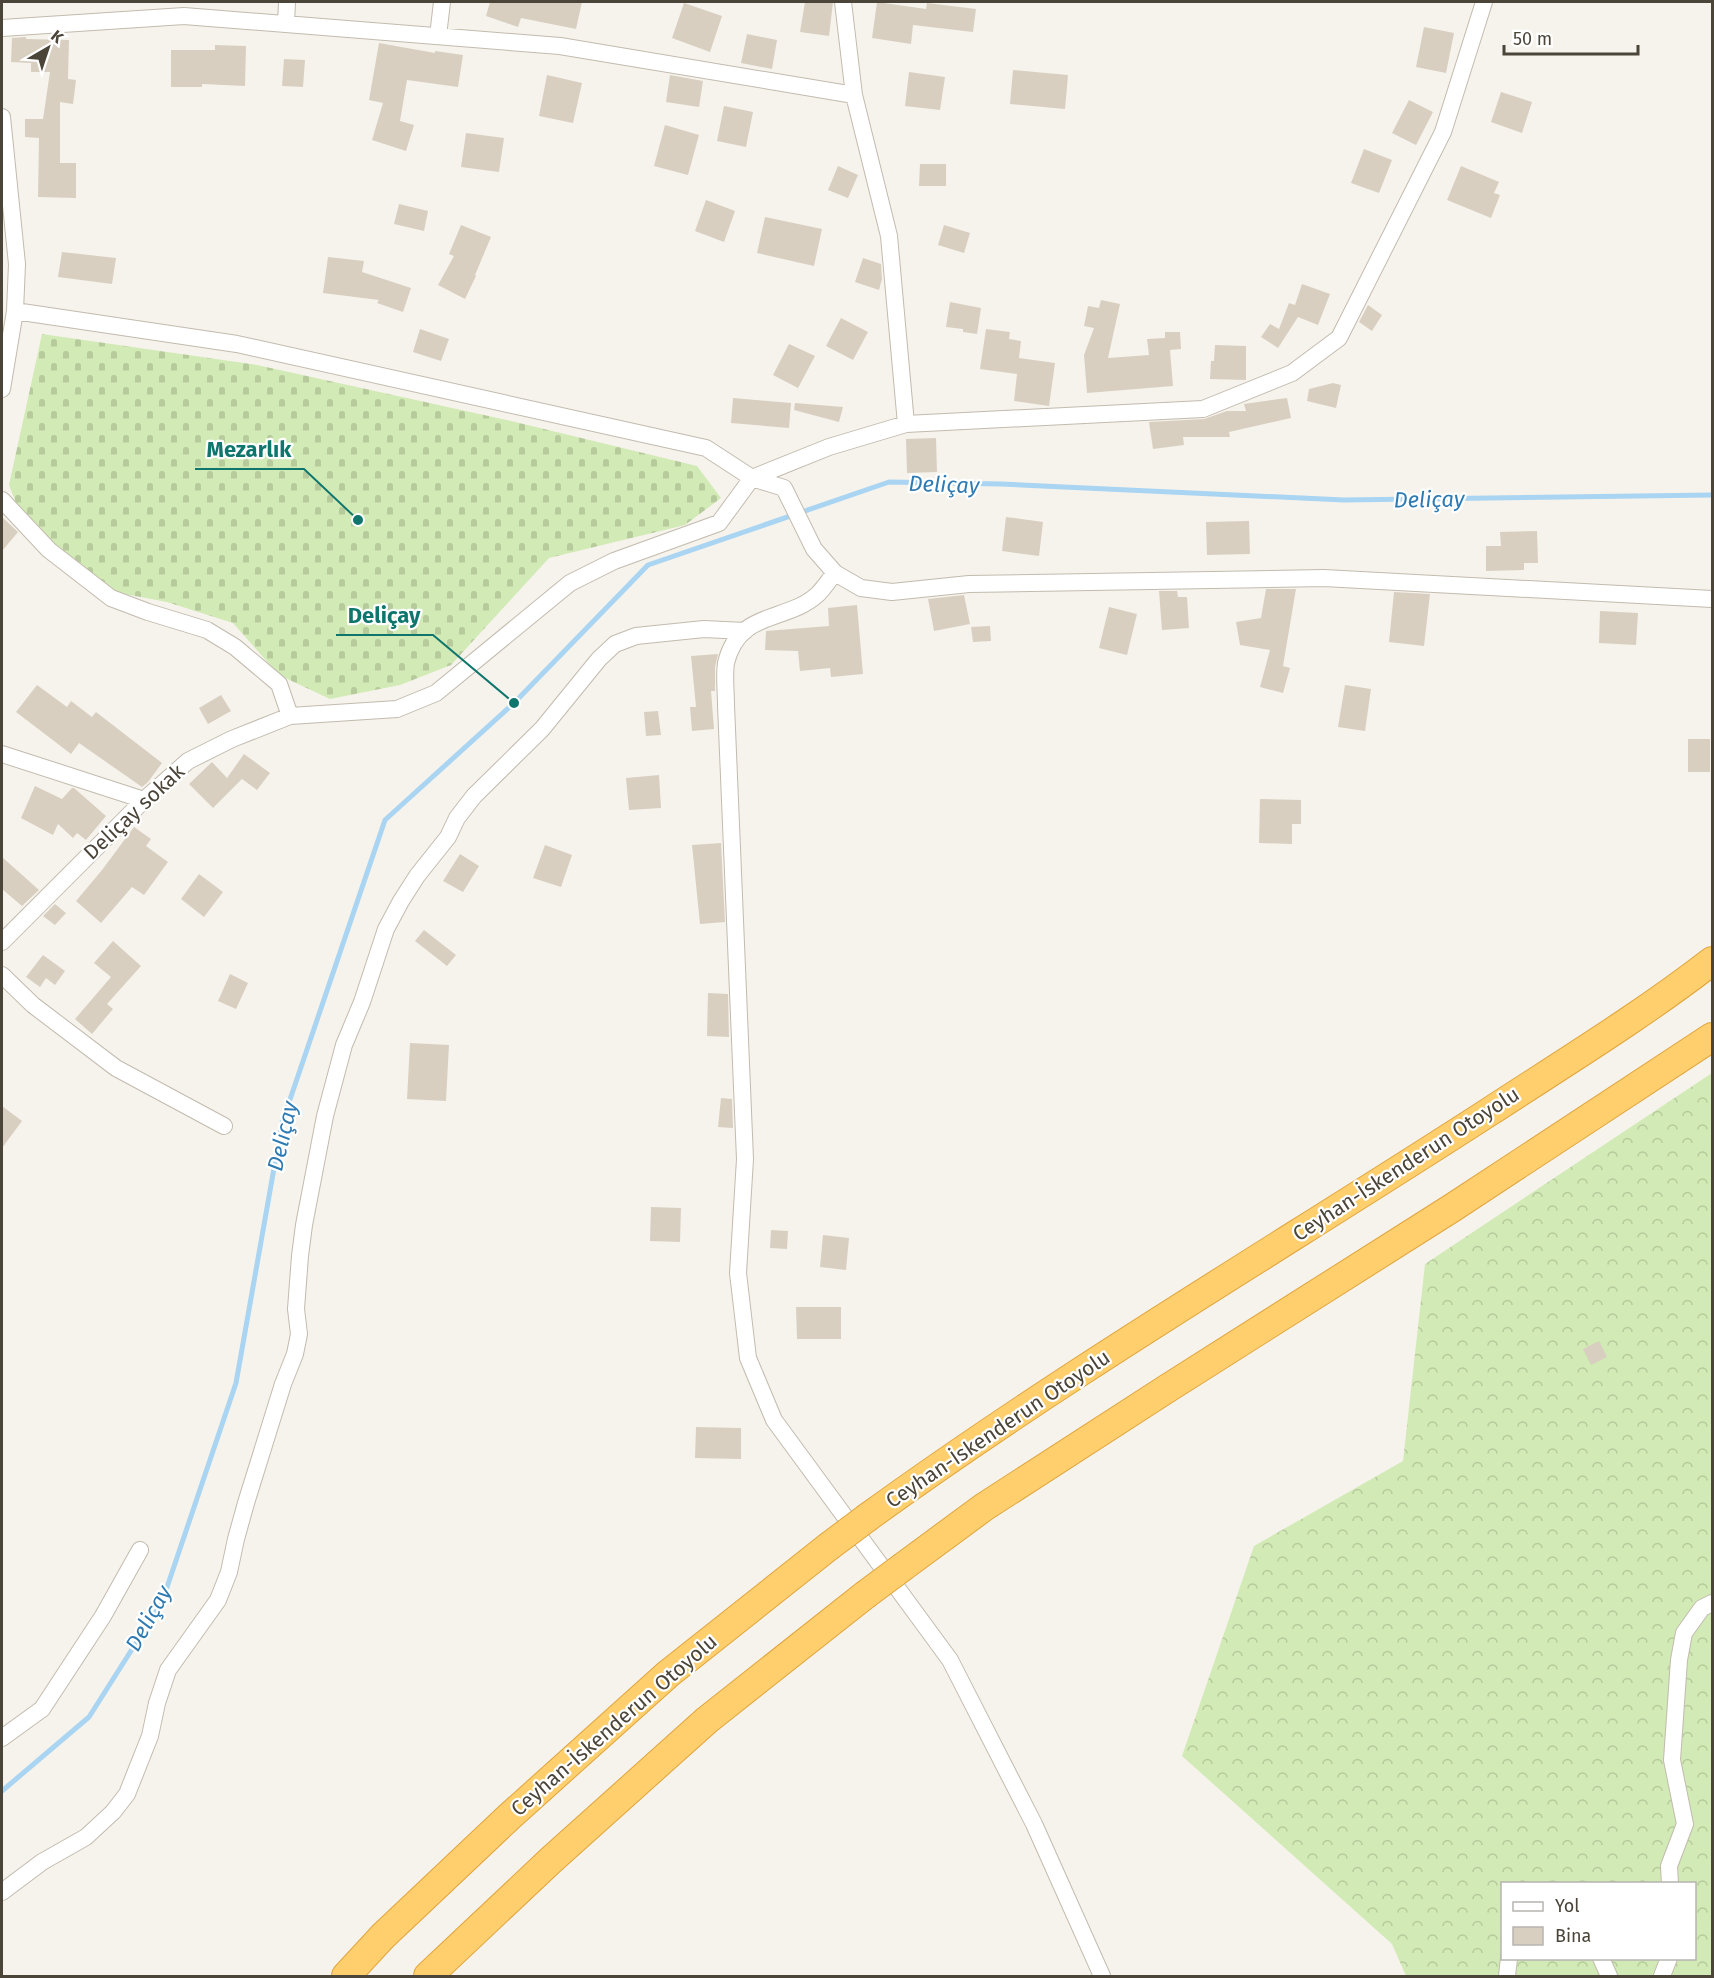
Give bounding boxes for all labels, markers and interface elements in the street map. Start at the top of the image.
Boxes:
north arrow [18,18,78,78]
scale bar [1504,18,1638,56]
text: K [47,26,68,48]
text: 50 m [1513,28,1552,50]
callout: Mezarlık [195,429,304,469]
text: Mezarlık [207,436,292,463]
water label: Deliçay [908,470,981,499]
water label: Deliçay [1393,485,1466,514]
callout: Deliçay [336,595,433,635]
text: Deliçay [348,602,421,629]
street label: Deliçay sokak [78,758,190,865]
street label: Ceyhan-İskenderun Otoyolu [1288,1081,1524,1247]
water label: Deliçay [261,1097,304,1174]
street label: Ceyhan-İskenderun Otoyolu [881,1344,1115,1514]
water label: Deliçay [119,1580,178,1656]
street label: Ceyhan-İskenderun Otoyolu [506,1628,722,1822]
legend [1501,1882,1696,1960]
text: Yol [1555,1895,1580,1917]
text: Bina [1555,1925,1591,1947]

